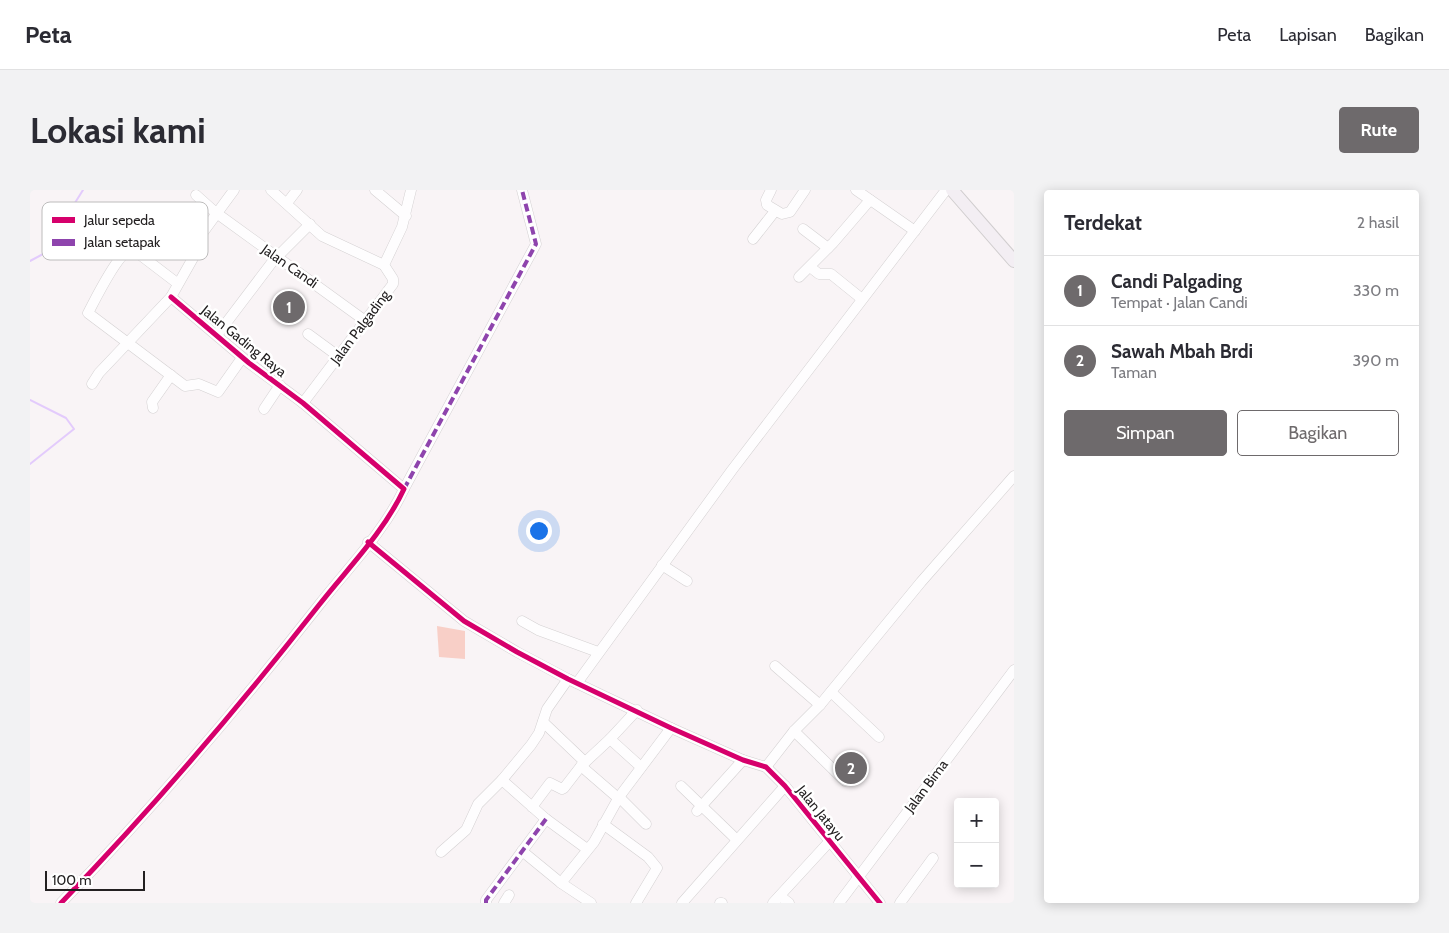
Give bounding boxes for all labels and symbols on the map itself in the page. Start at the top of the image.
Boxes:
legend [42,202,208,260]
text: Jalur sepeda [83,211,155,229]
text: Jalan setapak [83,233,161,251]
street label: Jalan Candi [257,239,322,292]
street label: Jalan Palgading [326,286,394,368]
pin: 1 [273,288,305,326]
street label: Jalan Gading Raya [197,300,290,381]
your location [526,518,552,544]
pin: 2 [835,749,867,787]
street label: Jalan Bima [900,756,952,817]
street label: Jalan Jatayu [792,781,849,845]
scale bar [45,868,145,891]

